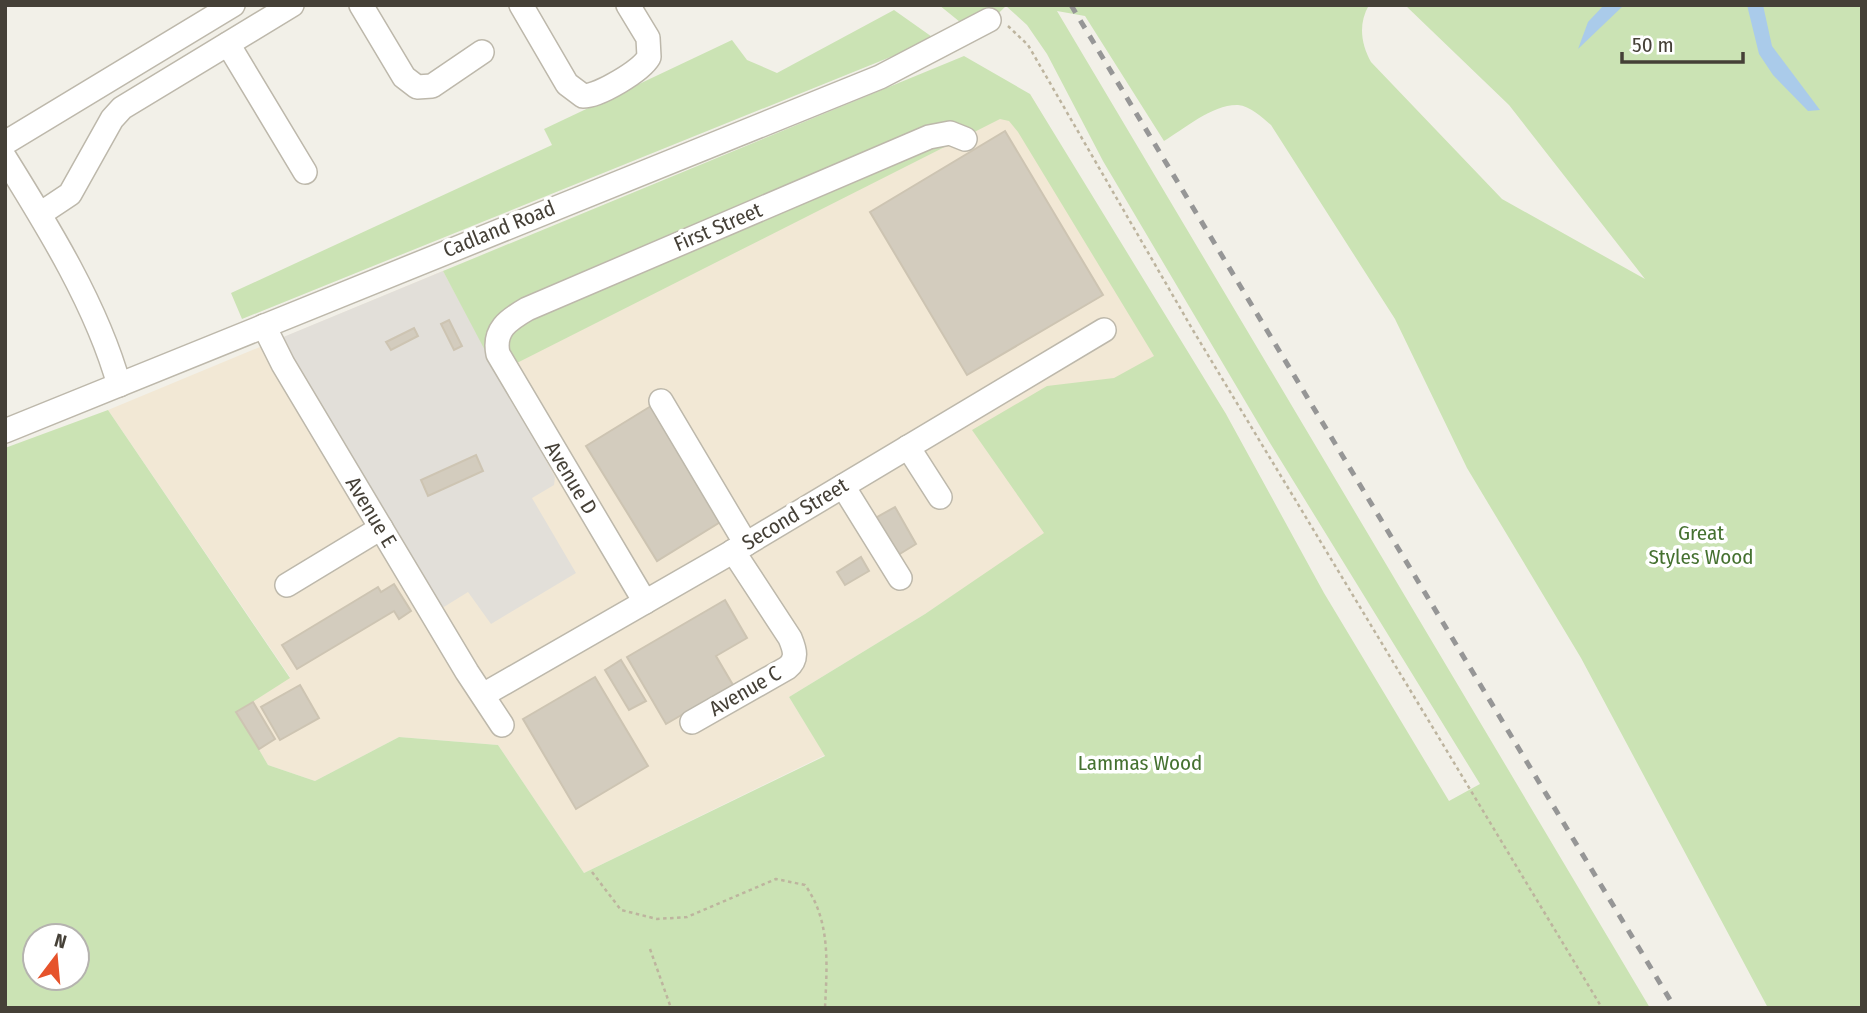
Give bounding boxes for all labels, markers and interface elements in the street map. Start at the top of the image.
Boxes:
scale bar [1622,21,1743,65]
text: 50 m [1632,32,1674,58]
street label: Cadland Road [439,195,559,263]
street label: First Street [670,197,766,257]
street label: Avenue D [539,437,603,519]
street label: Avenue E [340,472,402,552]
street label: Second Street [737,472,853,556]
park label: Great Styles Wood [1648,520,1754,570]
street label: Avenue C [704,660,786,722]
park label: Lammas Wood [1078,750,1202,776]
north arrow [21,922,91,992]
text: N [52,929,69,954]

